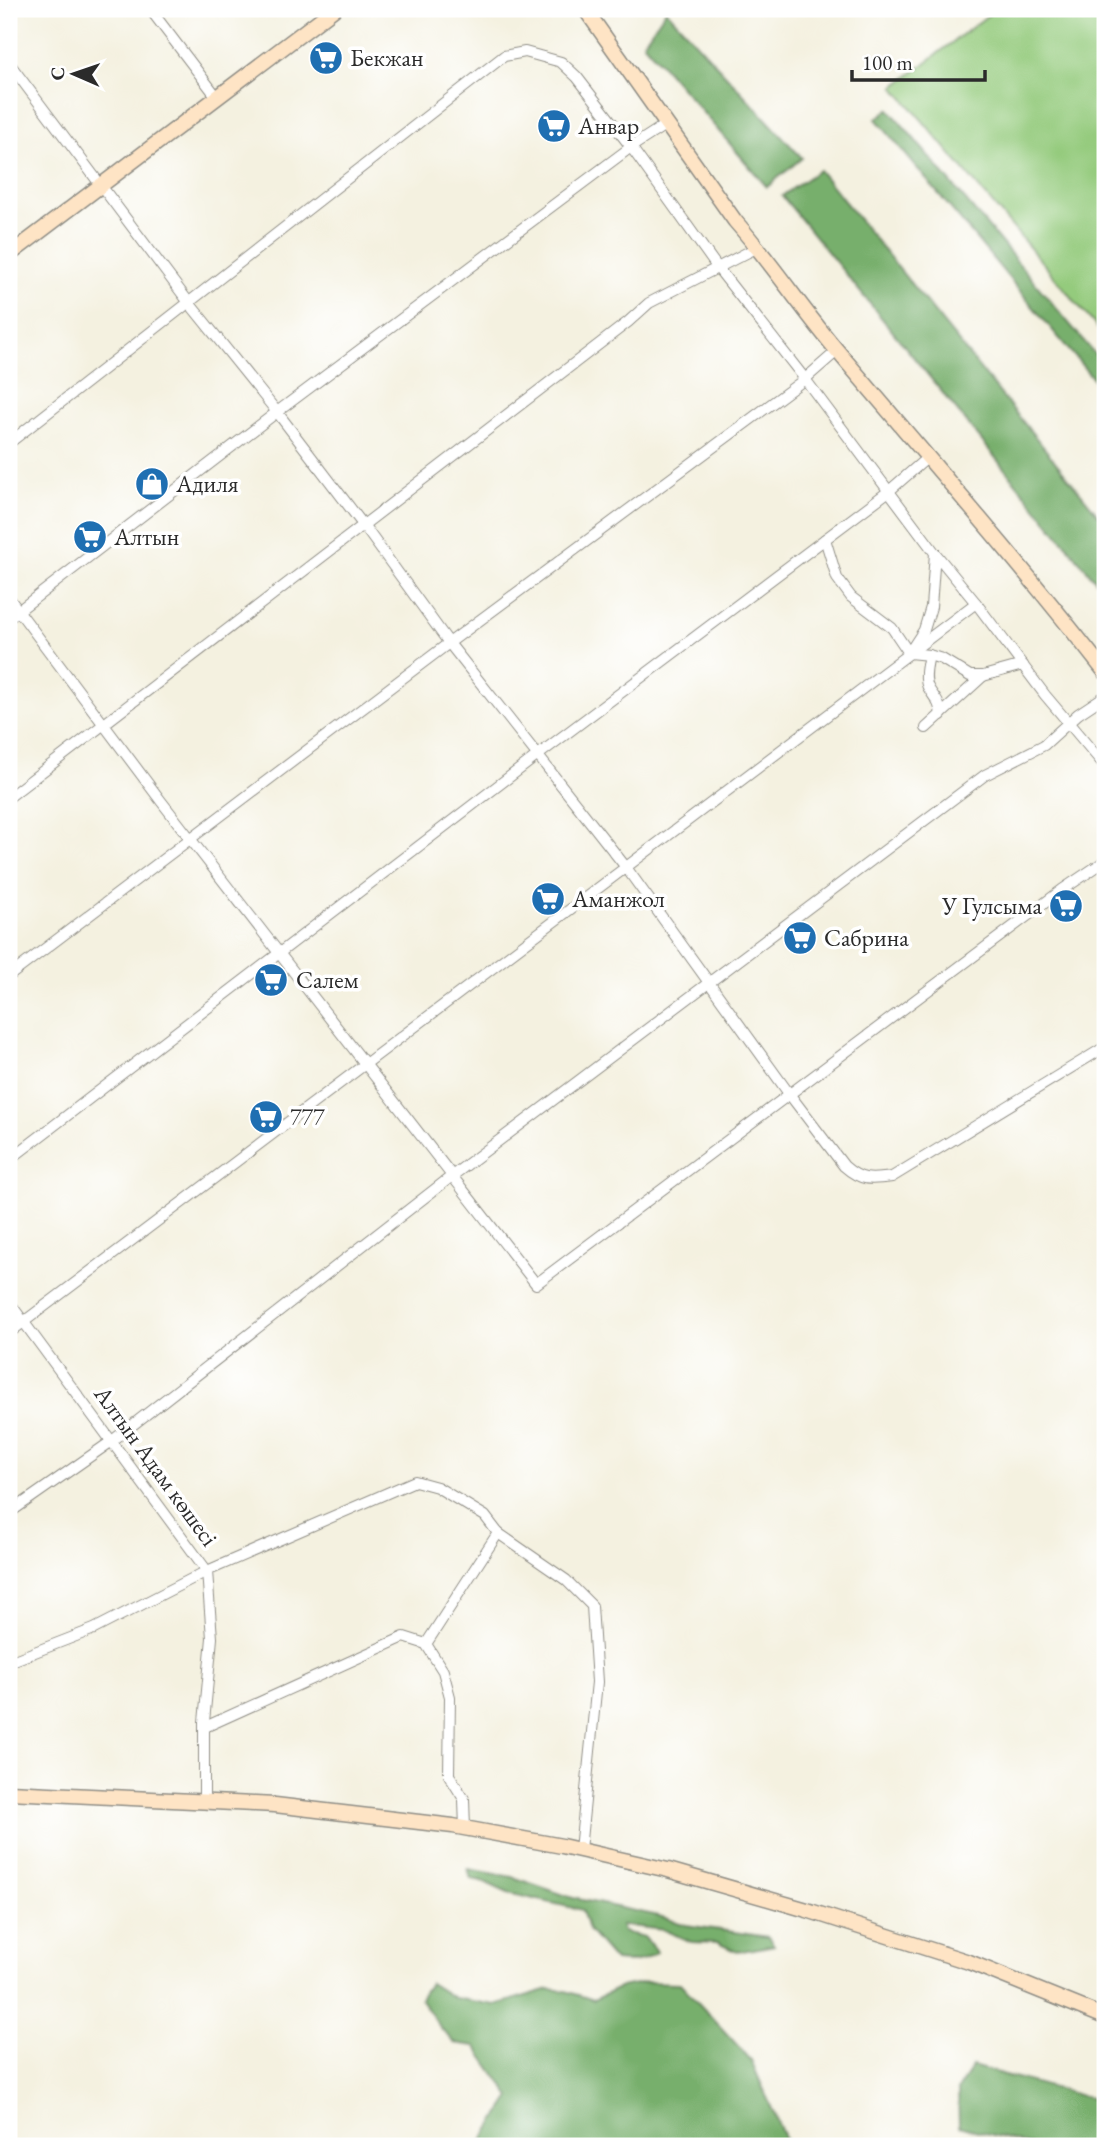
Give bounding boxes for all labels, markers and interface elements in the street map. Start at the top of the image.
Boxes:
north arrow [38,38,108,108]
scale bar [852,38,984,82]
supermarket icon: Бекжан [307,39,345,77]
place label: Бекжан [350,42,423,73]
text: 100 m [862,49,913,76]
text: С [45,66,70,81]
supermarket icon: Анвар [535,107,573,145]
place label: Анвар [577,110,639,141]
shop icon: Адиля [133,465,171,503]
place label: Адиля [175,468,239,499]
supermarket icon: Алтын [71,518,109,556]
place label: Алтын [113,521,179,552]
supermarket icon: Аманжол [529,880,567,918]
place label: Аманжол [571,883,665,914]
supermarket icon: У Гулсыма [1047,887,1085,925]
place label: У Гулсыма [941,890,1042,921]
supermarket icon: Сабрина [781,919,819,957]
place label: Сабрина [824,922,909,953]
supermarket icon: Салем [252,961,290,999]
place label: Салем [296,964,359,995]
supermarket icon: 777 [247,1098,285,1136]
place label: 777 [290,1101,325,1132]
street label: Алтын Адам көшесі [87,1378,225,1552]

